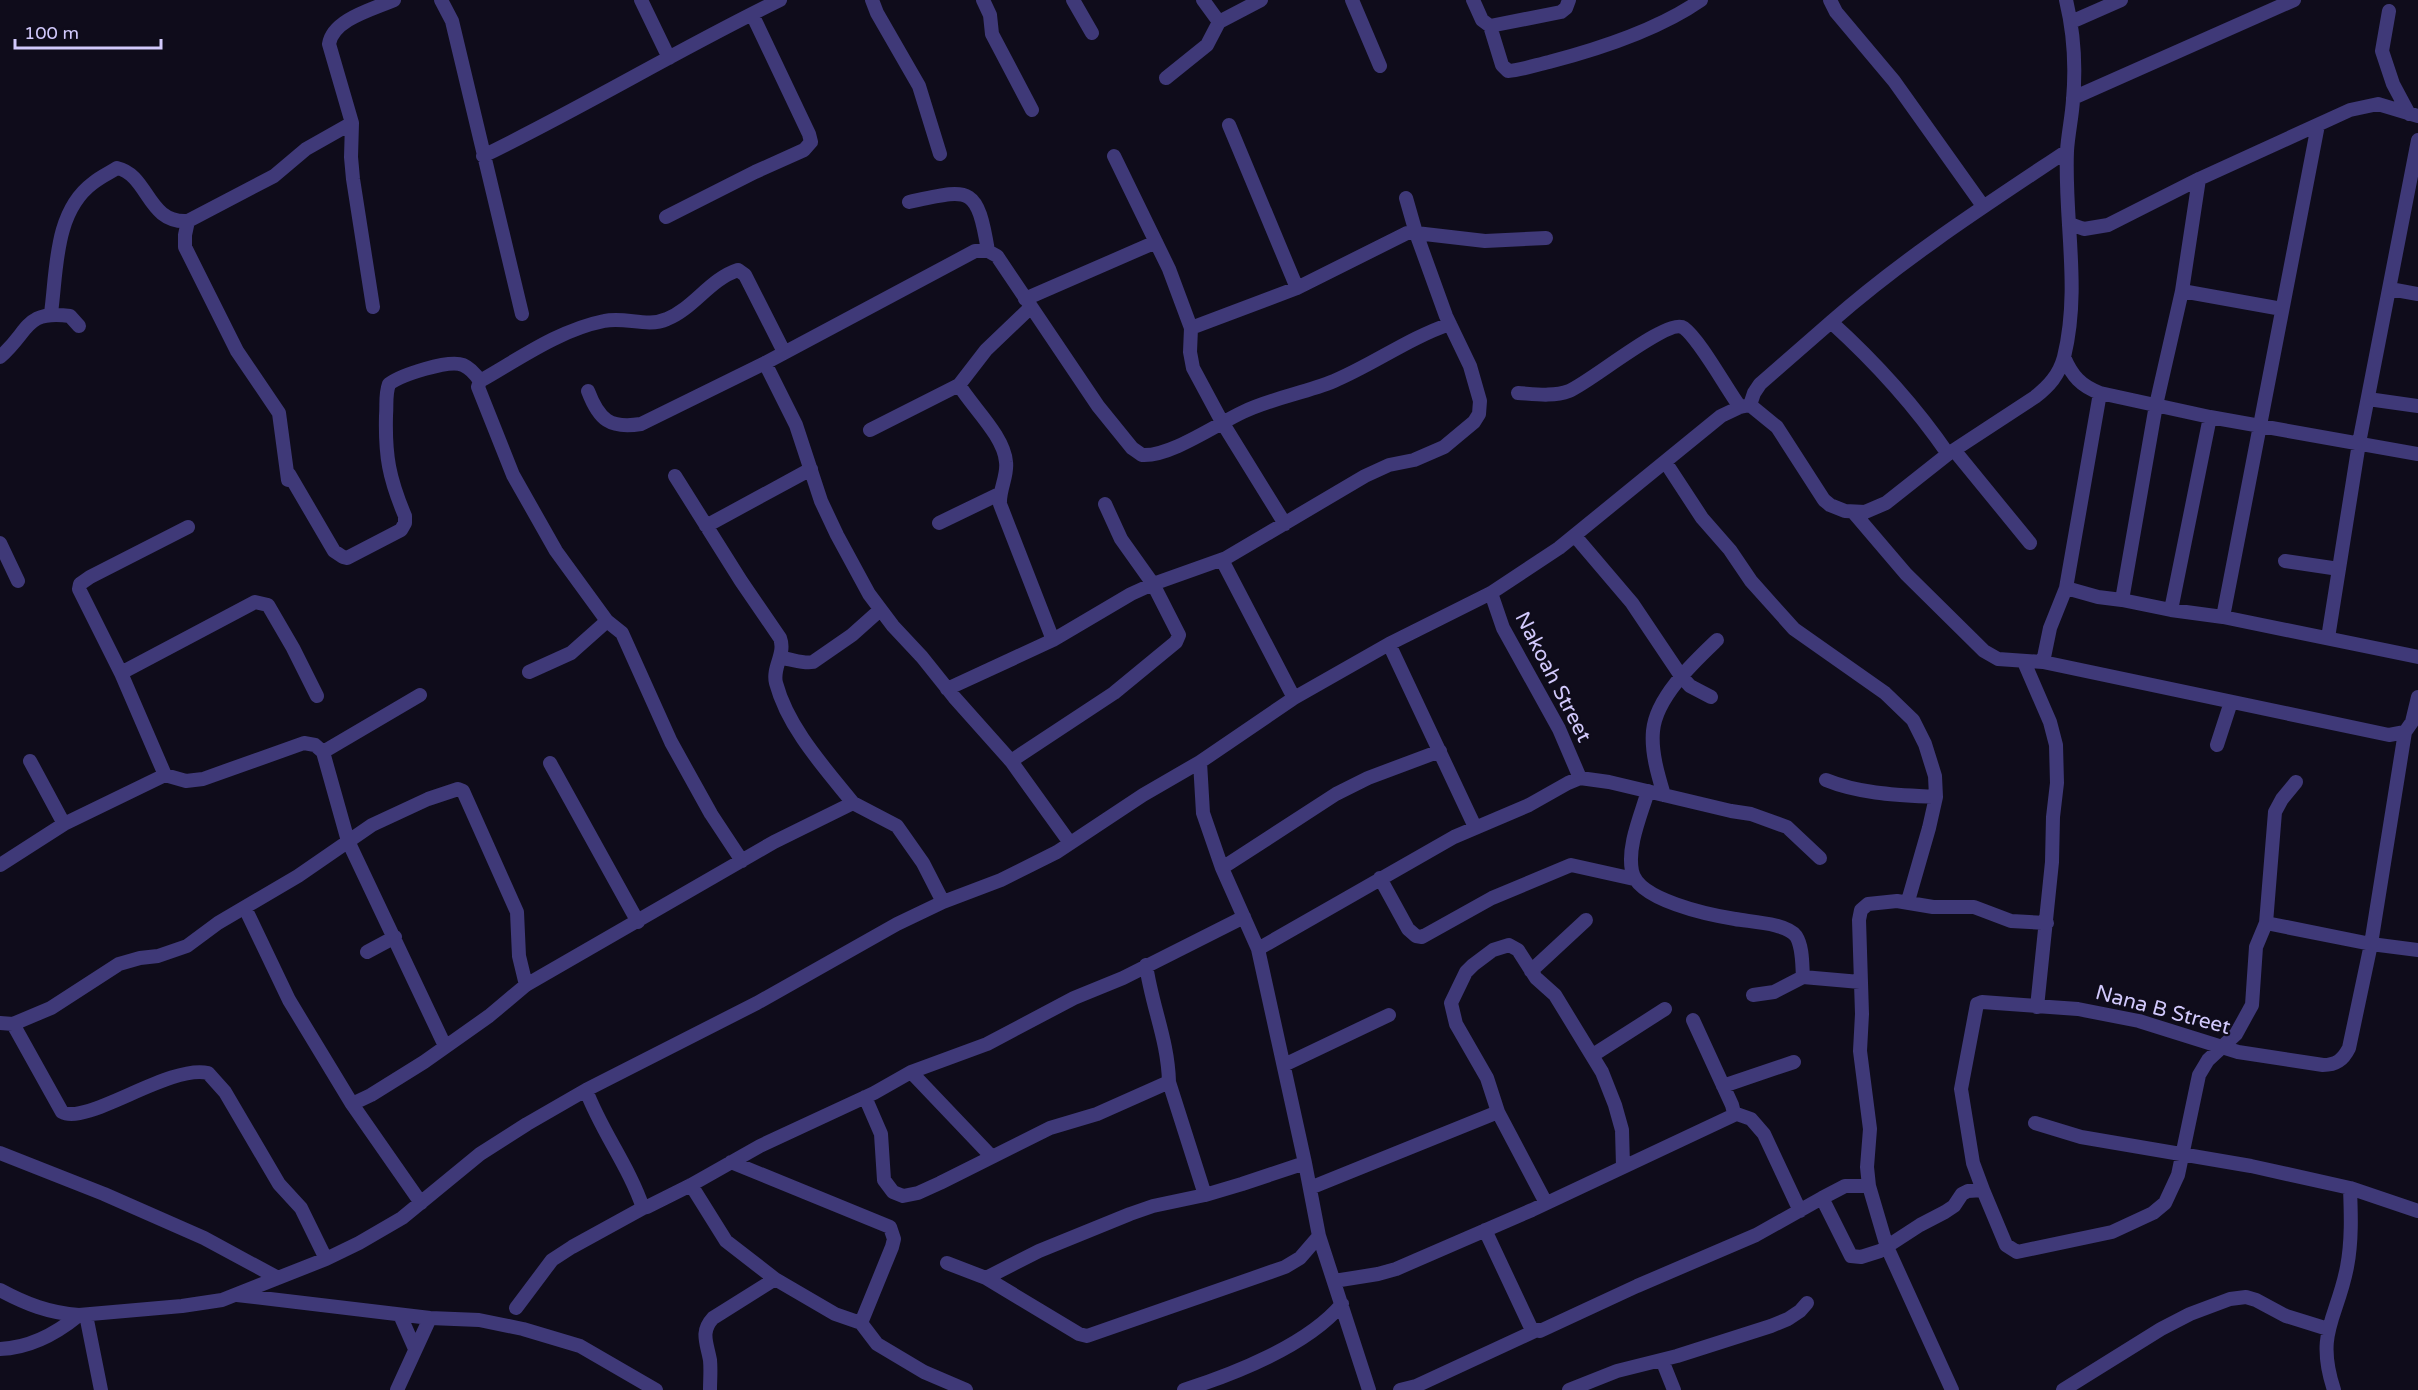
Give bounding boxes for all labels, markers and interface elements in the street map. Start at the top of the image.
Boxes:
scale bar [15,12,160,50]
text: 100 m [24,22,79,44]
street label: Nakoah Street [1509,608,1597,746]
street label: Nana B Street [2093,980,2233,1040]

